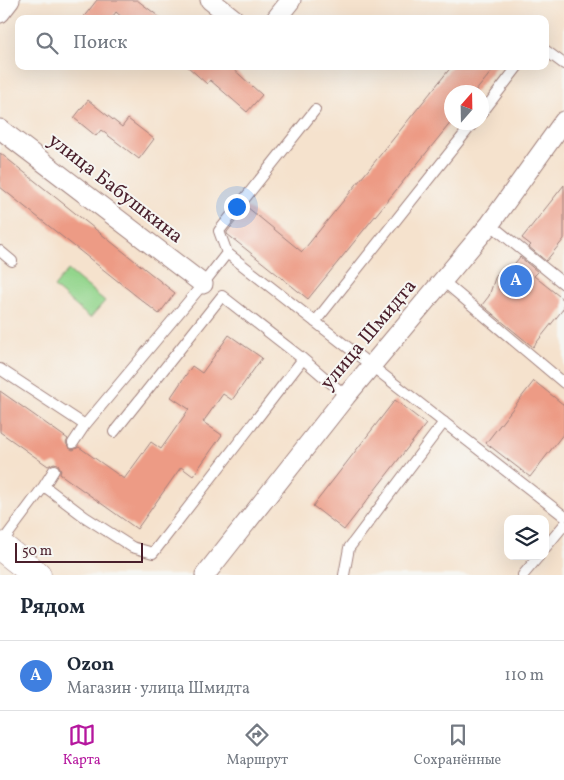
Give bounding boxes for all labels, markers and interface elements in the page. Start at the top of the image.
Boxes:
search box [15,15,549,70]
icon: search [33,29,61,57]
text: Поиск [73,30,127,56]
north arrow [444,85,489,130]
street label: улица Бабушкина [41,127,189,251]
your location [224,194,250,220]
pin: A [500,262,532,300]
street label: улица Шмидта [314,274,424,396]
map controls [504,515,549,560]
button: layers [504,515,549,560]
scale bar [15,540,142,563]
text: 50 m [22,542,52,561]
text: Рядом [20,593,85,622]
text: Ozon [67,652,114,678]
text: A [30,665,42,687]
text: 110 m [505,665,544,687]
text: Магазин · улица Шмидта [67,678,250,700]
tab: Карта [63,721,101,770]
tab: Маршрут [226,721,288,770]
tab: Сохранённые [414,721,501,770]

